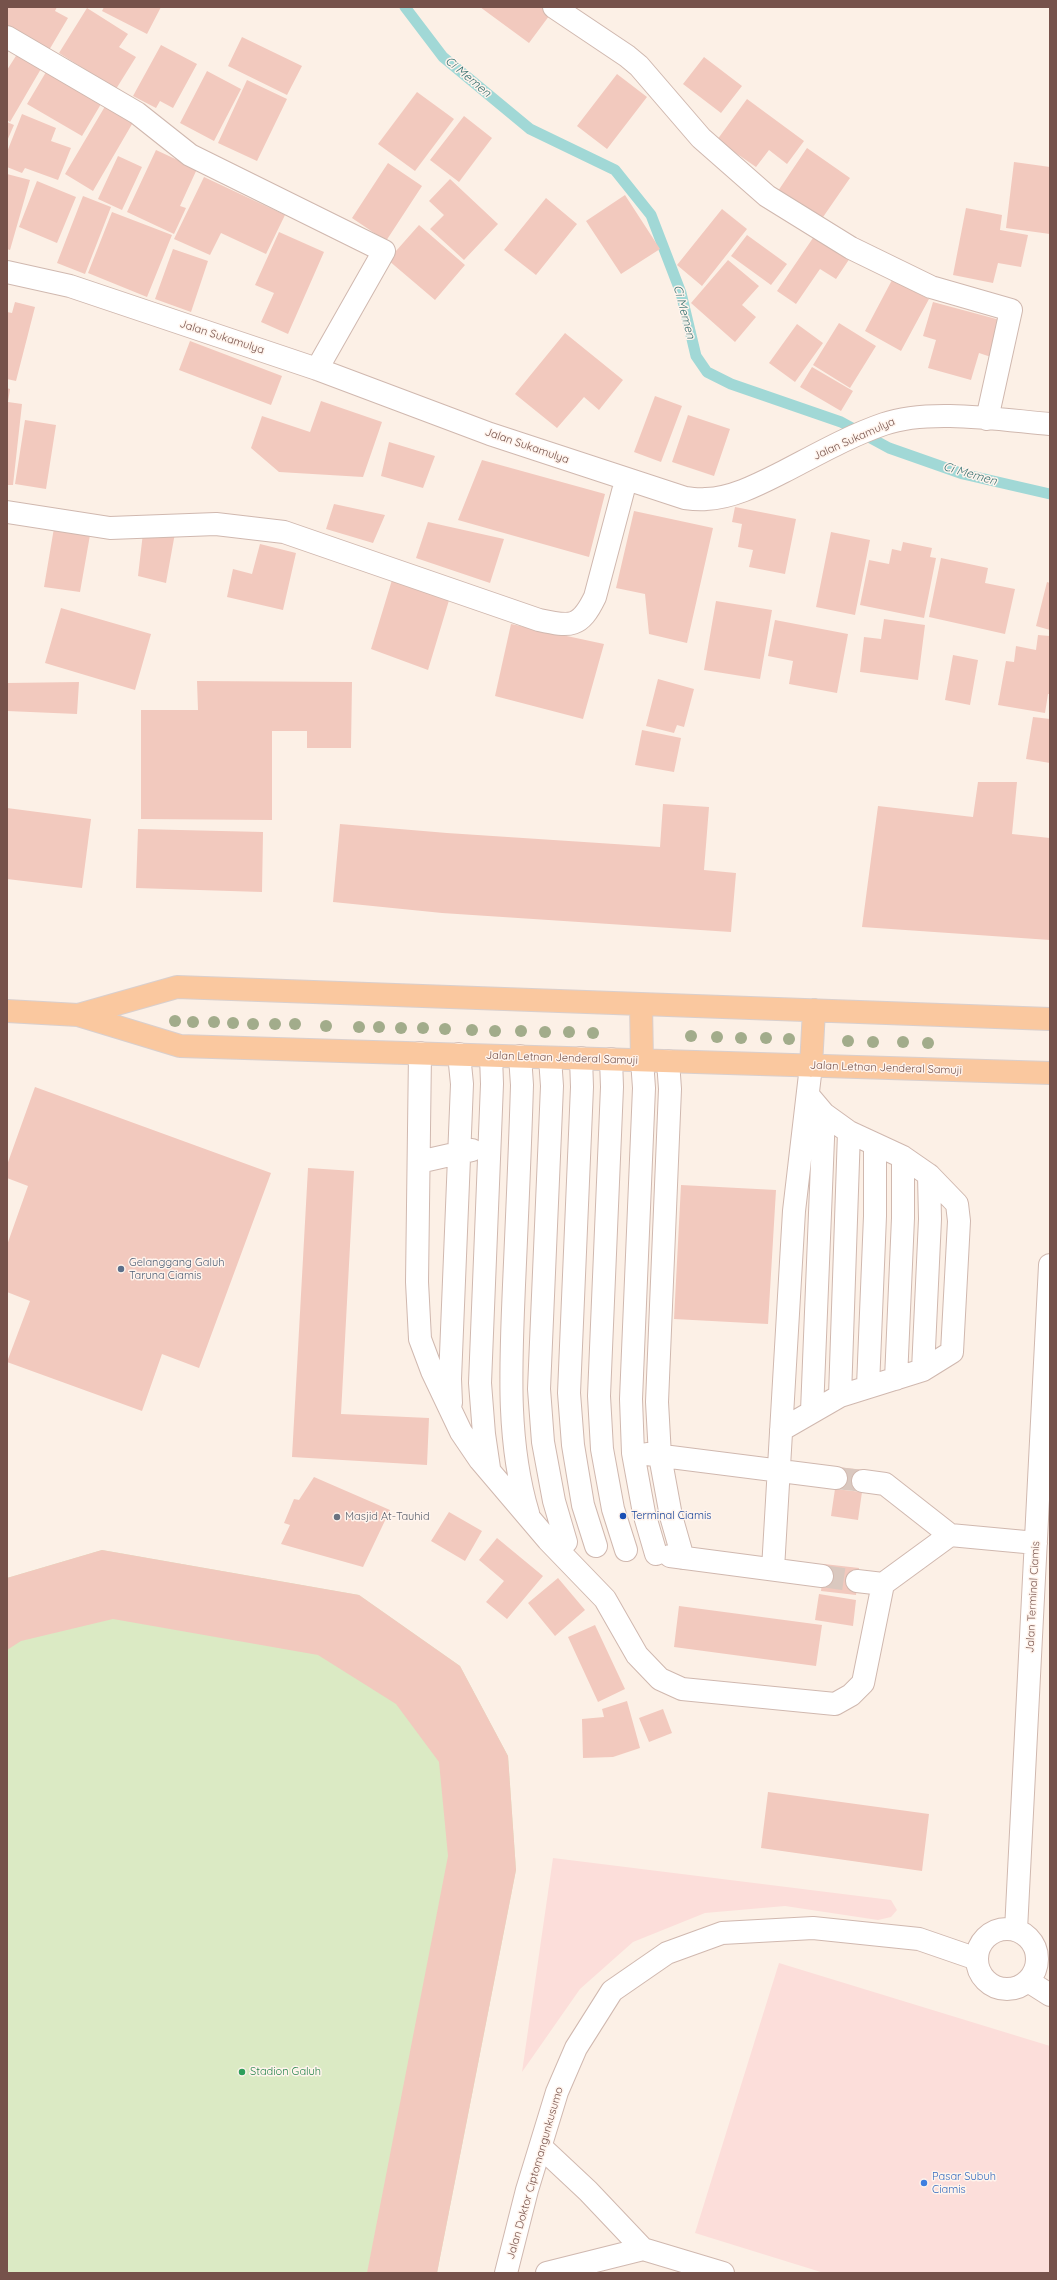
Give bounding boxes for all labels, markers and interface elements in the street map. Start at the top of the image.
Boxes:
water label: Ci Memen [442,54,494,100]
water label: Ci Memen [670,284,698,340]
street label: Jalan Sukamulya [178,317,266,357]
street label: Jalan Sukamulya [811,415,897,463]
street label: Jalan Sukamulya [483,425,571,467]
water label: Ci Memen [942,459,998,489]
street label: Jalan Letnan Jenderal Samuji [486,1049,638,1067]
street label: Jalan Letnan Jenderal Samuji [810,1059,962,1077]
place label: Gelanggang Galuh Taruna Ciamis [129,1256,224,1282]
marker: Gelanggang Galuh Taruna Ciamis [116,1264,126,1274]
place label: Terminal Ciamis [631,1509,711,1523]
place label: Masjid At-Tauhid [345,1510,430,1524]
marker: Terminal Ciamis [618,1511,628,1521]
marker: Masjid At-Tauhid [332,1512,342,1522]
street label: Jalan Terminal Ciamis [1023,1541,1043,1653]
place label: Stadion Galuh [250,2065,321,2079]
marker: Stadion Galuh [237,2067,247,2077]
street label: Jalan Doktor Ciptomangunkusumo [504,2085,566,2261]
place label: Pasar Subuh Ciamis [932,2170,996,2196]
marker: Pasar Subuh Ciamis [919,2178,929,2188]

